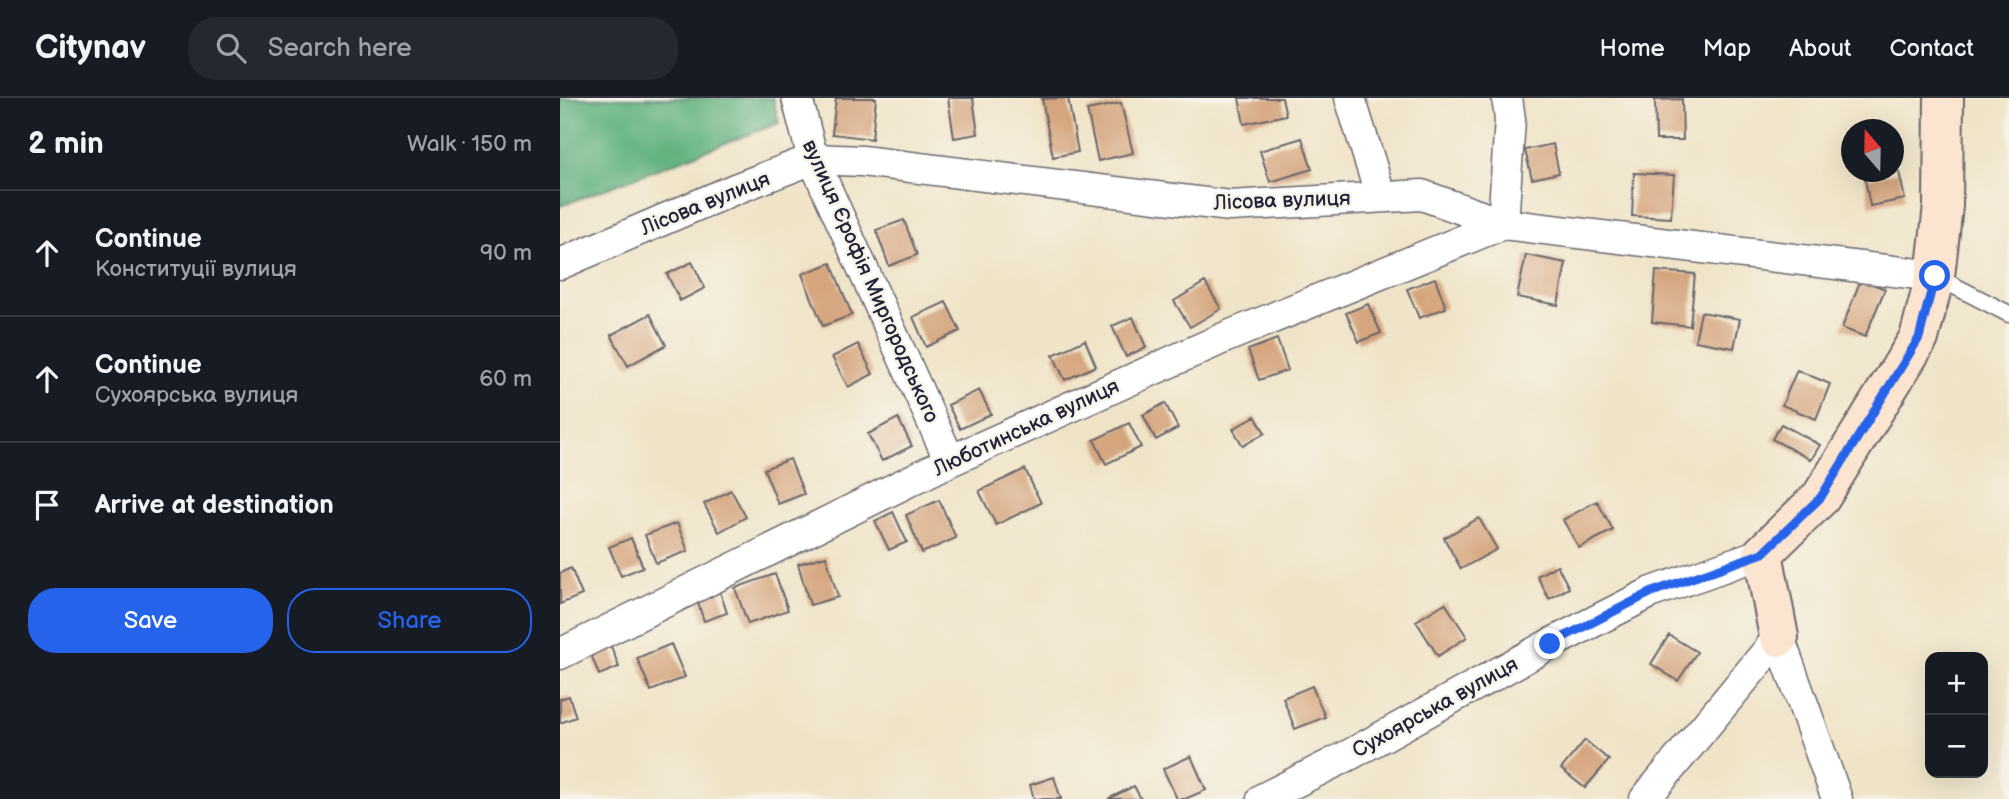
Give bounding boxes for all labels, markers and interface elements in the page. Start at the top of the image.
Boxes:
search box [188,17,678,80]
text: Citynav [35,28,146,68]
icon: search [212,29,250,67]
text: Search here [268,33,412,64]
text: Home [1600,34,1665,63]
text: Map [1703,34,1751,63]
text: About [1789,34,1851,63]
text: Contact [1889,34,1974,63]
north arrow [1841,119,1904,182]
text: 2 min [28,126,104,162]
text: Walk · 150 m [407,130,532,158]
street label: вулиця Єрофія Миргородського [797,136,944,427]
street label: Лісова вулиця [636,166,773,241]
street label: Лісова вулиця [1212,186,1351,215]
text: Continue [95,224,202,255]
icon: ahead [28,234,66,272]
text: 90 m [480,239,532,267]
text: Конституції вулиця [95,255,297,283]
route start [1919,260,1950,291]
text: Continue [95,350,202,381]
icon: ahead [28,360,66,398]
text: 60 m [479,365,532,393]
street label: Люботинська вулиця [928,373,1123,482]
text: Сухоярська вулиця [95,381,298,409]
icon: arrive [28,486,66,524]
text: Arrive at destination [95,490,334,521]
button: Save [28,588,273,653]
button: Share [287,588,532,653]
route end [1534,628,1565,659]
street label: Сухоярська вулиця [1348,652,1522,763]
map controls [1925,652,1988,778]
button: + [1925,652,1988,715]
button: − [1925,715,1988,778]

